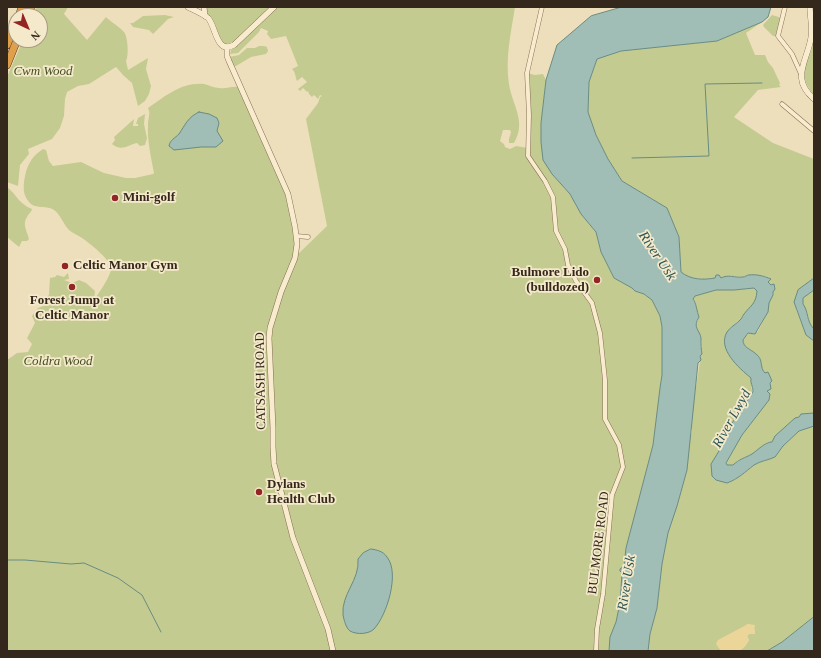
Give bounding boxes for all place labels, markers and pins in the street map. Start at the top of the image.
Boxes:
place label: Mini-golf [123,190,175,206]
marker: Mini-golf [110,193,120,203]
place label: Celtic Manor Gym [73,258,178,274]
marker: Celtic Manor Gym [60,261,70,271]
place label: Bulmore Lido (bulldozed) [512,265,589,296]
marker: Bulmore Lido (bulldozed) [592,275,602,285]
marker: Forest Jump at Celtic Manor [67,282,77,292]
place label: Forest Jump at Celtic Manor [30,293,114,324]
place label: Dylans Health Club [267,477,335,508]
marker: Dylans Health Club [254,487,264,497]

